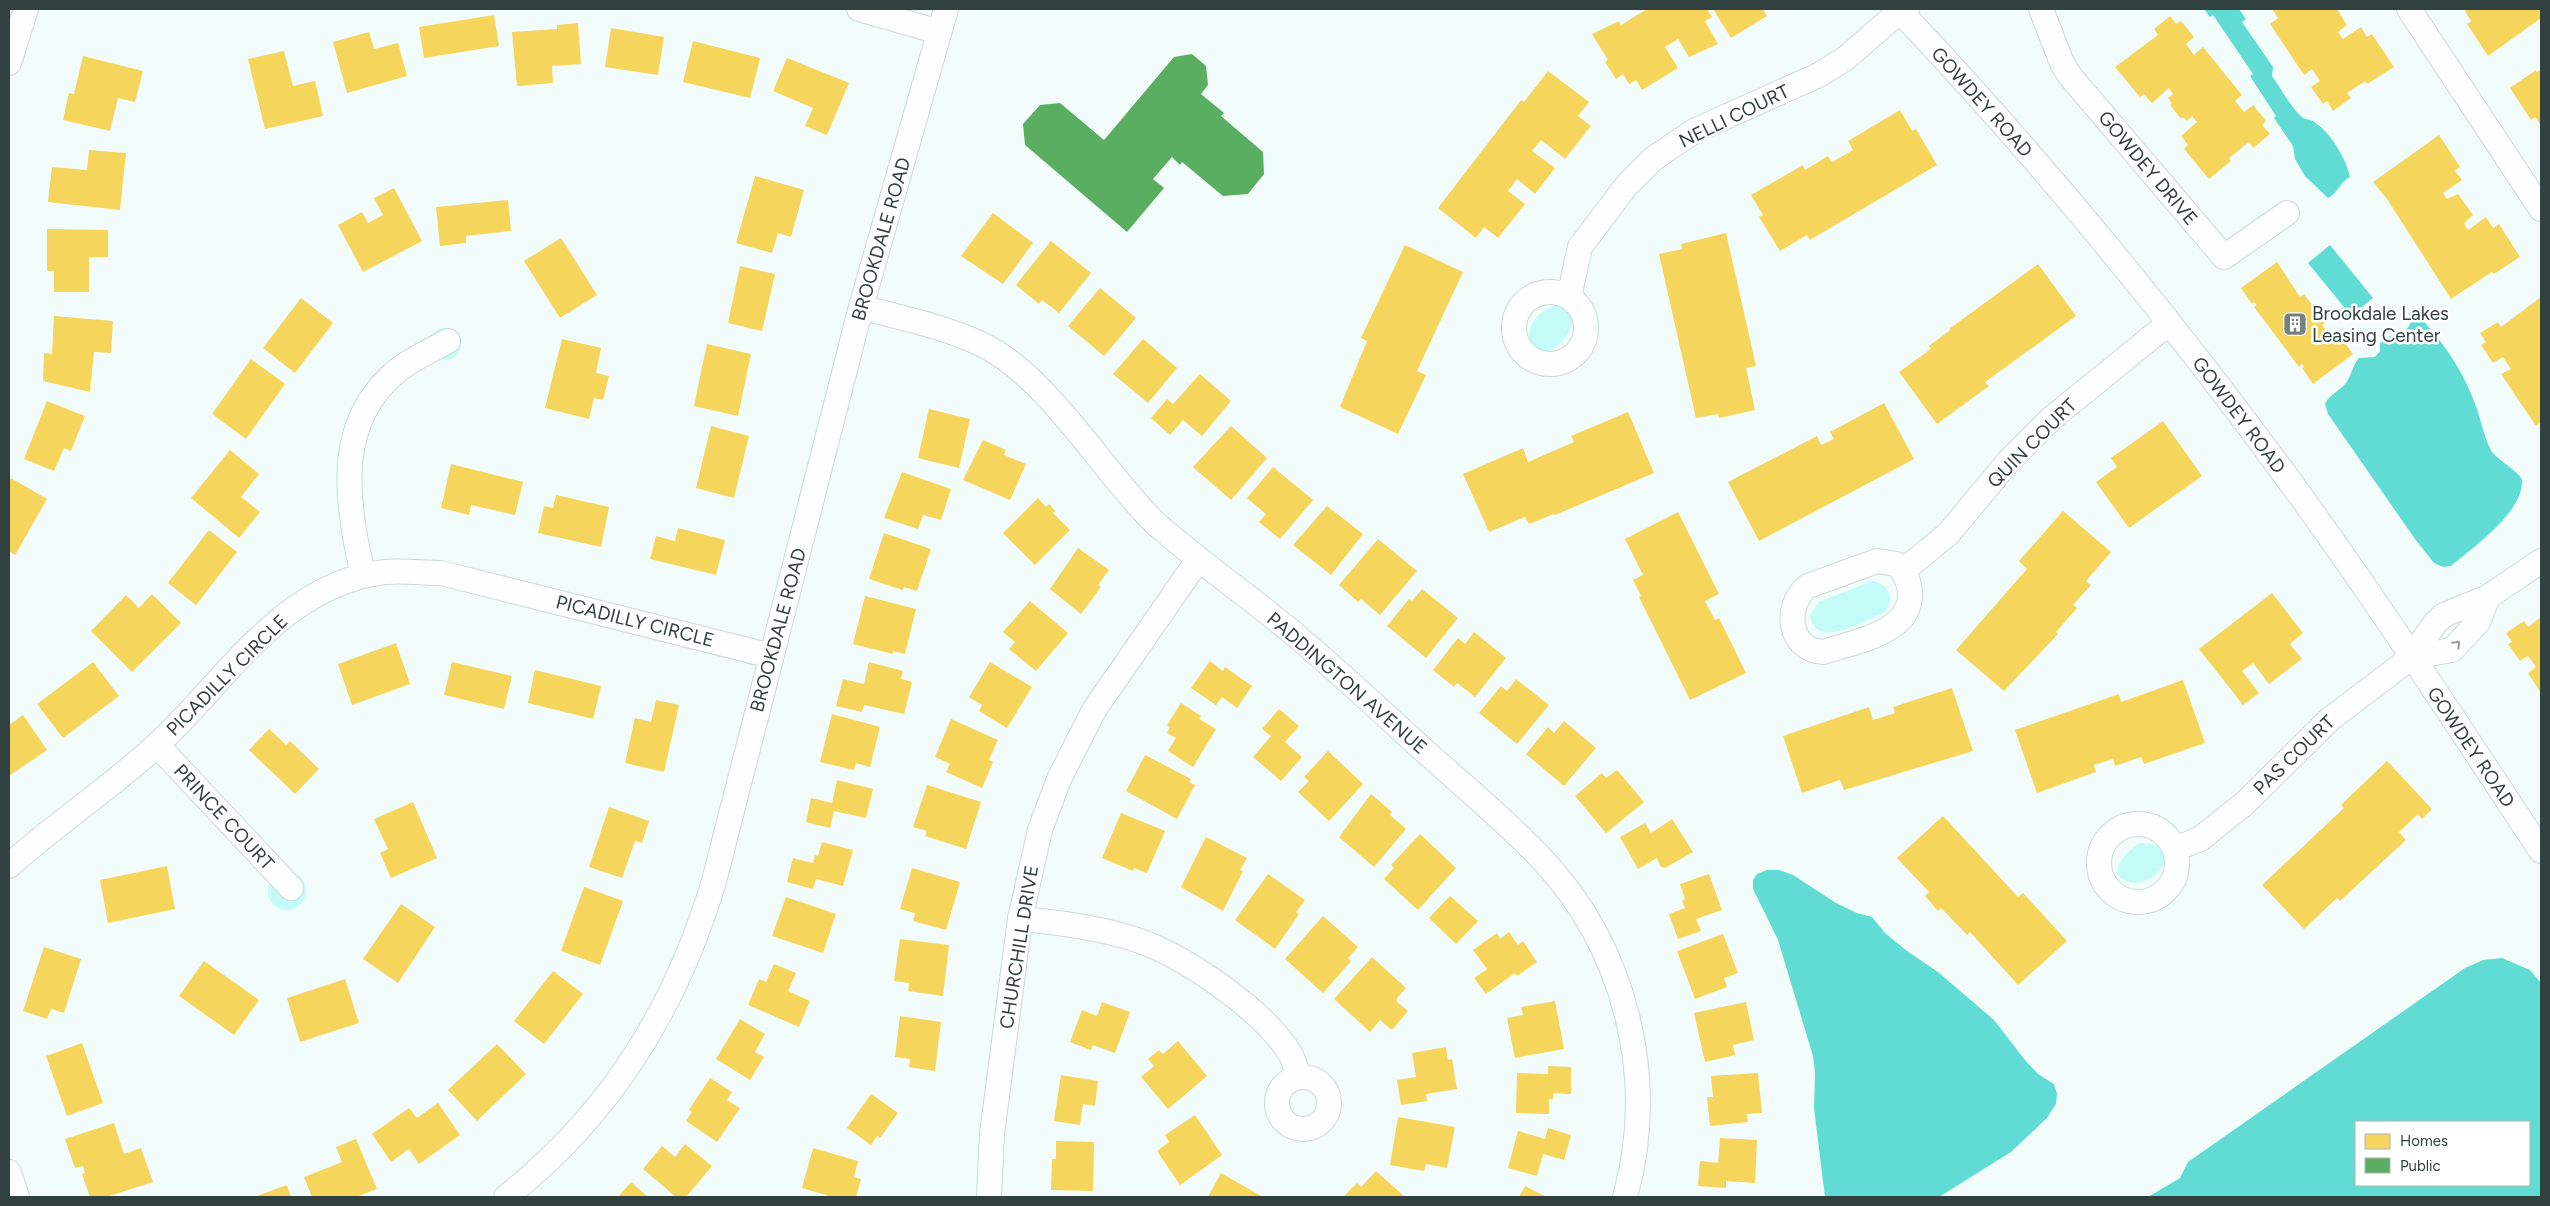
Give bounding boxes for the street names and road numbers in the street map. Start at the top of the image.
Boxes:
street label: GOWDEY ROAD [1927,42,2037,162]
street label: NELLI COURT [1675,79,1793,153]
street label: GOWDEY DRIVE [2093,106,2203,230]
street label: BROOKDALE ROAD [847,155,915,323]
street label: GOWDEY ROAD [2188,352,2290,478]
street label: QUIN COURT [1983,393,2082,492]
street label: BROOKDALE ROAD [745,545,811,715]
street label: PICADILLY CIRCLE [554,590,716,652]
street label: PADDINGTON AVENUE [1262,607,1432,759]
street label: PICADILLY CIRCLE [162,610,292,740]
street label: GOWDEY ROAD [2422,682,2520,812]
street label: PAS COURT [2248,710,2340,800]
street label: PRINCE COURT [169,759,279,875]
street label: CHURCHILL DRIVE [995,864,1043,1030]

